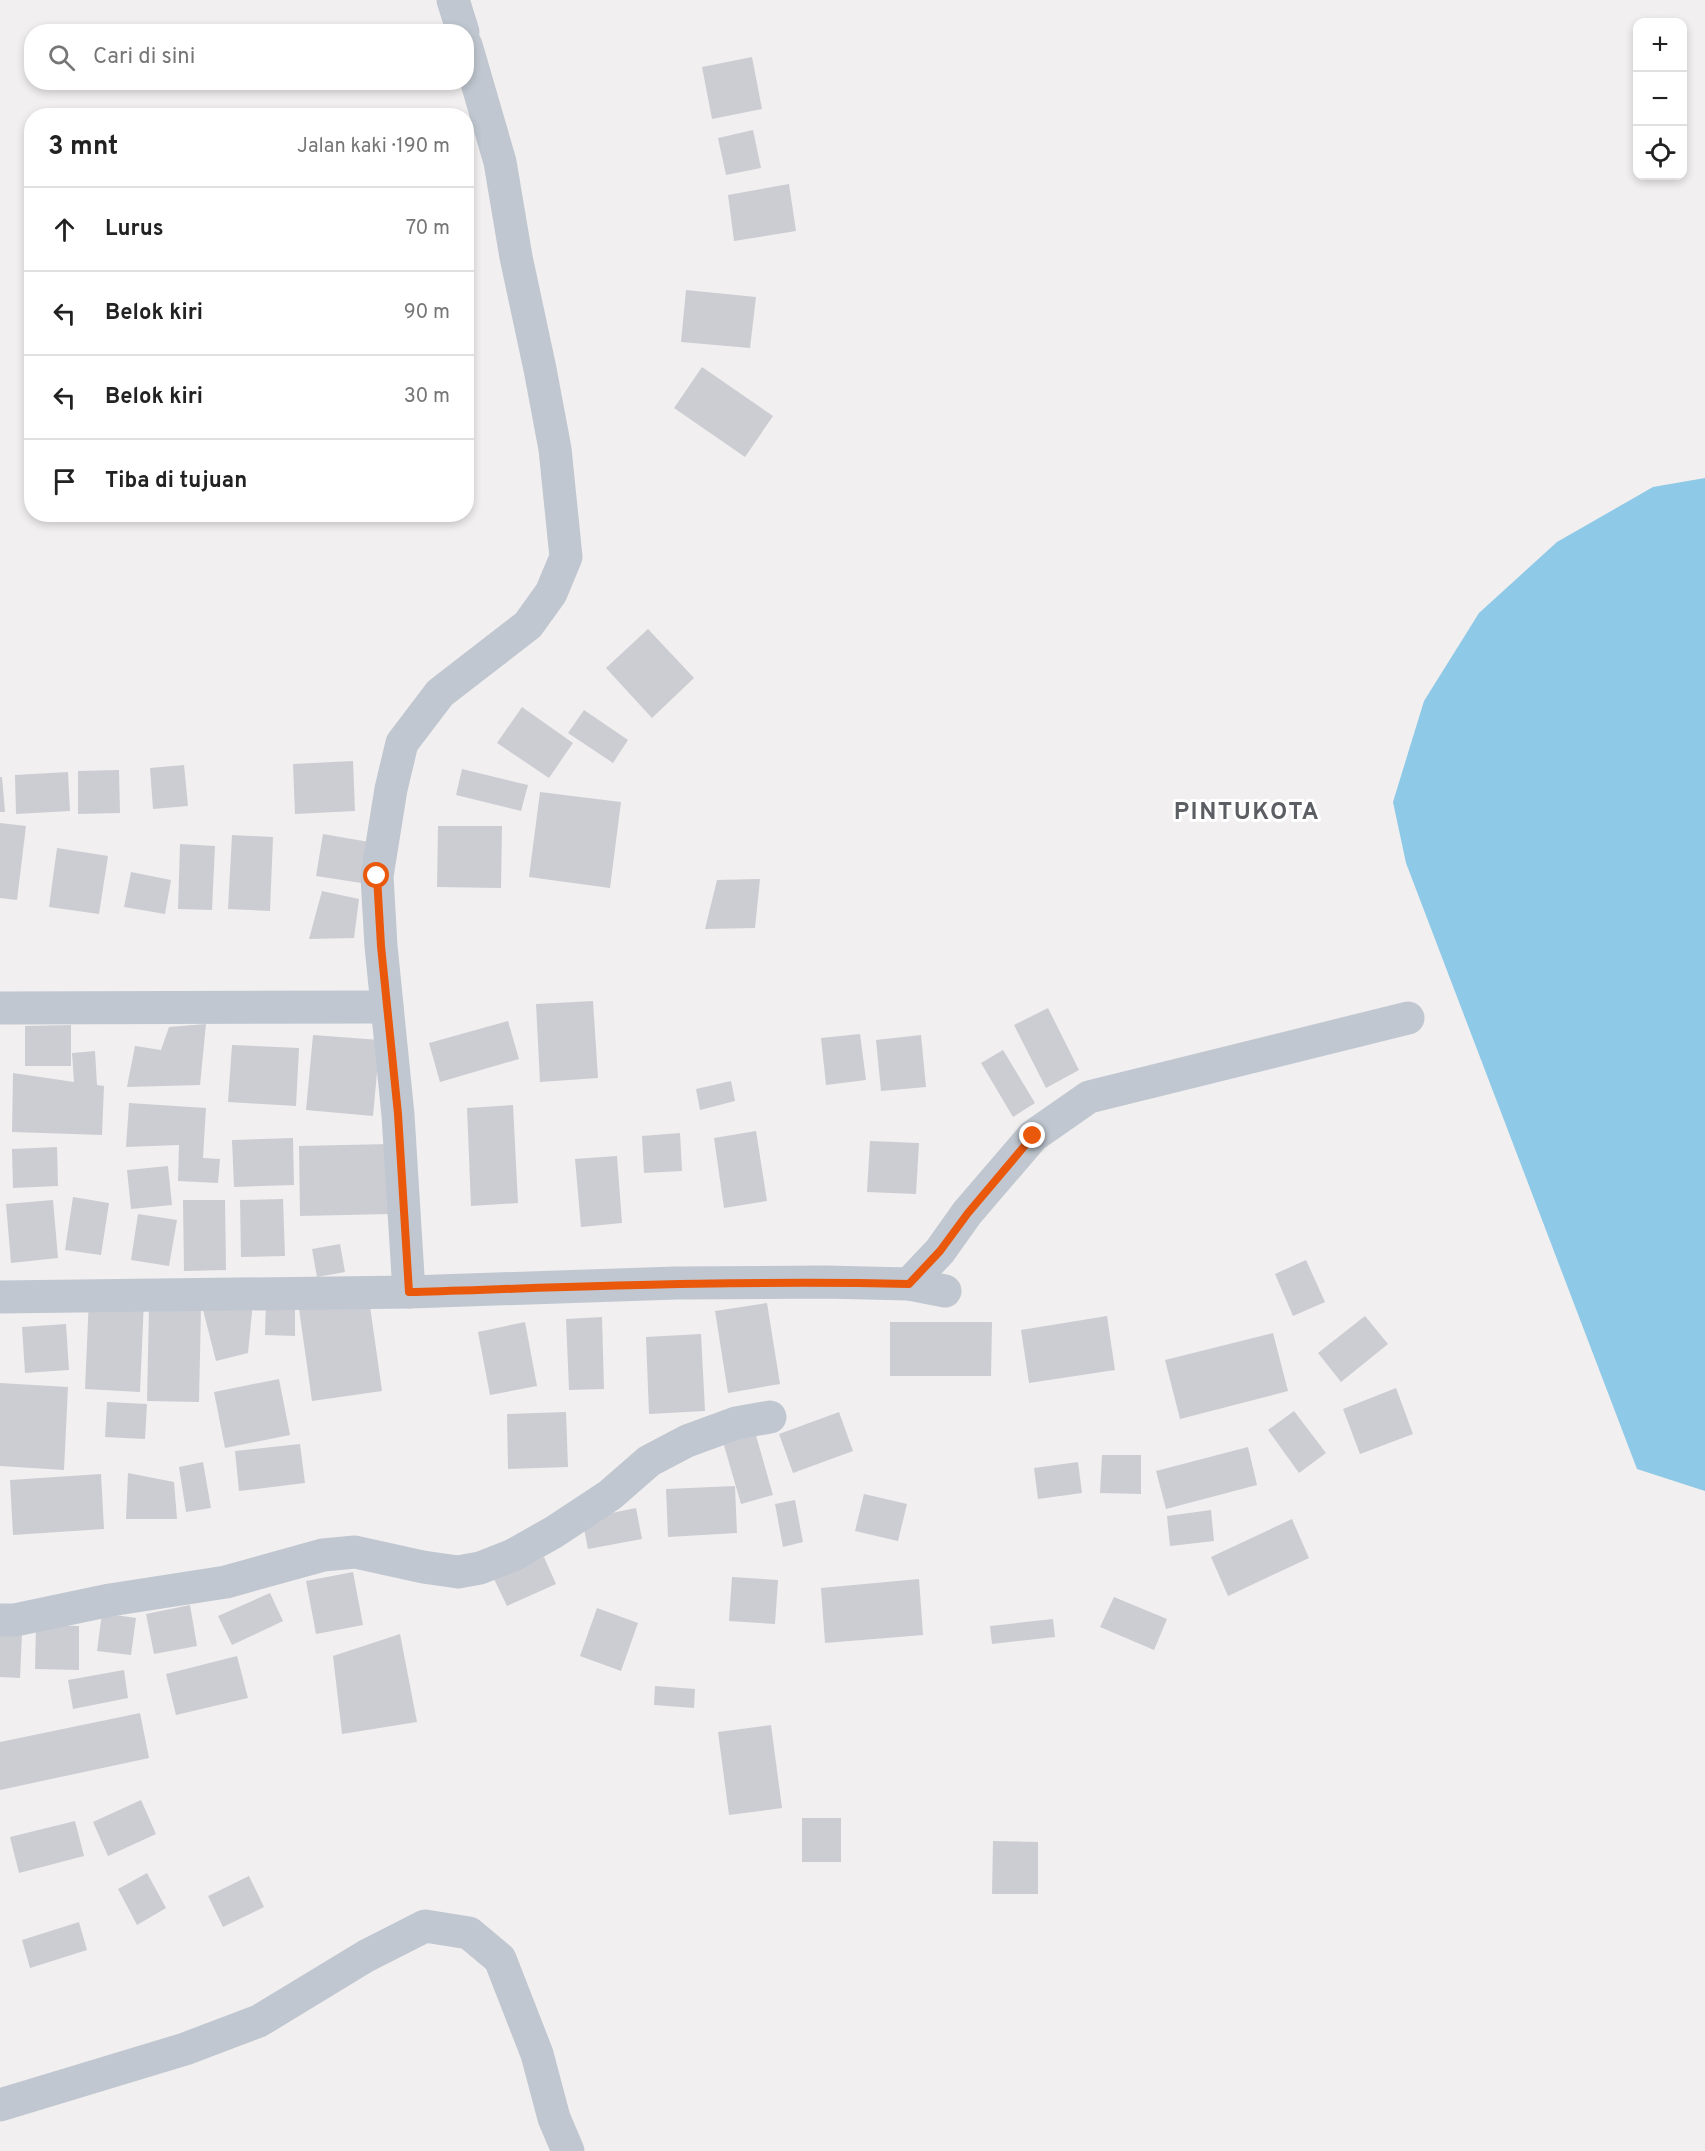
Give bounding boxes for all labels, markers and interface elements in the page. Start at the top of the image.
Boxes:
map controls [1633,18,1687,180]
button: + [1633,18,1687,72]
search box [24,24,474,90]
icon: search [45,41,78,74]
text: Cari di sini [93,44,195,71]
button: − [1633,72,1687,126]
button: locate [1633,126,1687,180]
text: 3 mnt [48,131,118,164]
text: Jalan kaki · 190 m [297,134,450,160]
icon: ahead [48,213,81,246]
text: Lurus [105,216,164,243]
text: 70 m [406,216,450,242]
icon: left [48,297,81,330]
text: Belok kiri [105,300,203,327]
text: 90 m [404,300,450,326]
icon: left [48,381,81,414]
text: Belok kiri [105,384,203,411]
text: 30 m [404,384,450,410]
icon: arrive [48,465,81,498]
text: Tiba di tujuan [105,468,247,495]
district label: PINTUKOTA [1174,798,1320,828]
route start [363,862,389,888]
route end [1019,1122,1045,1148]

